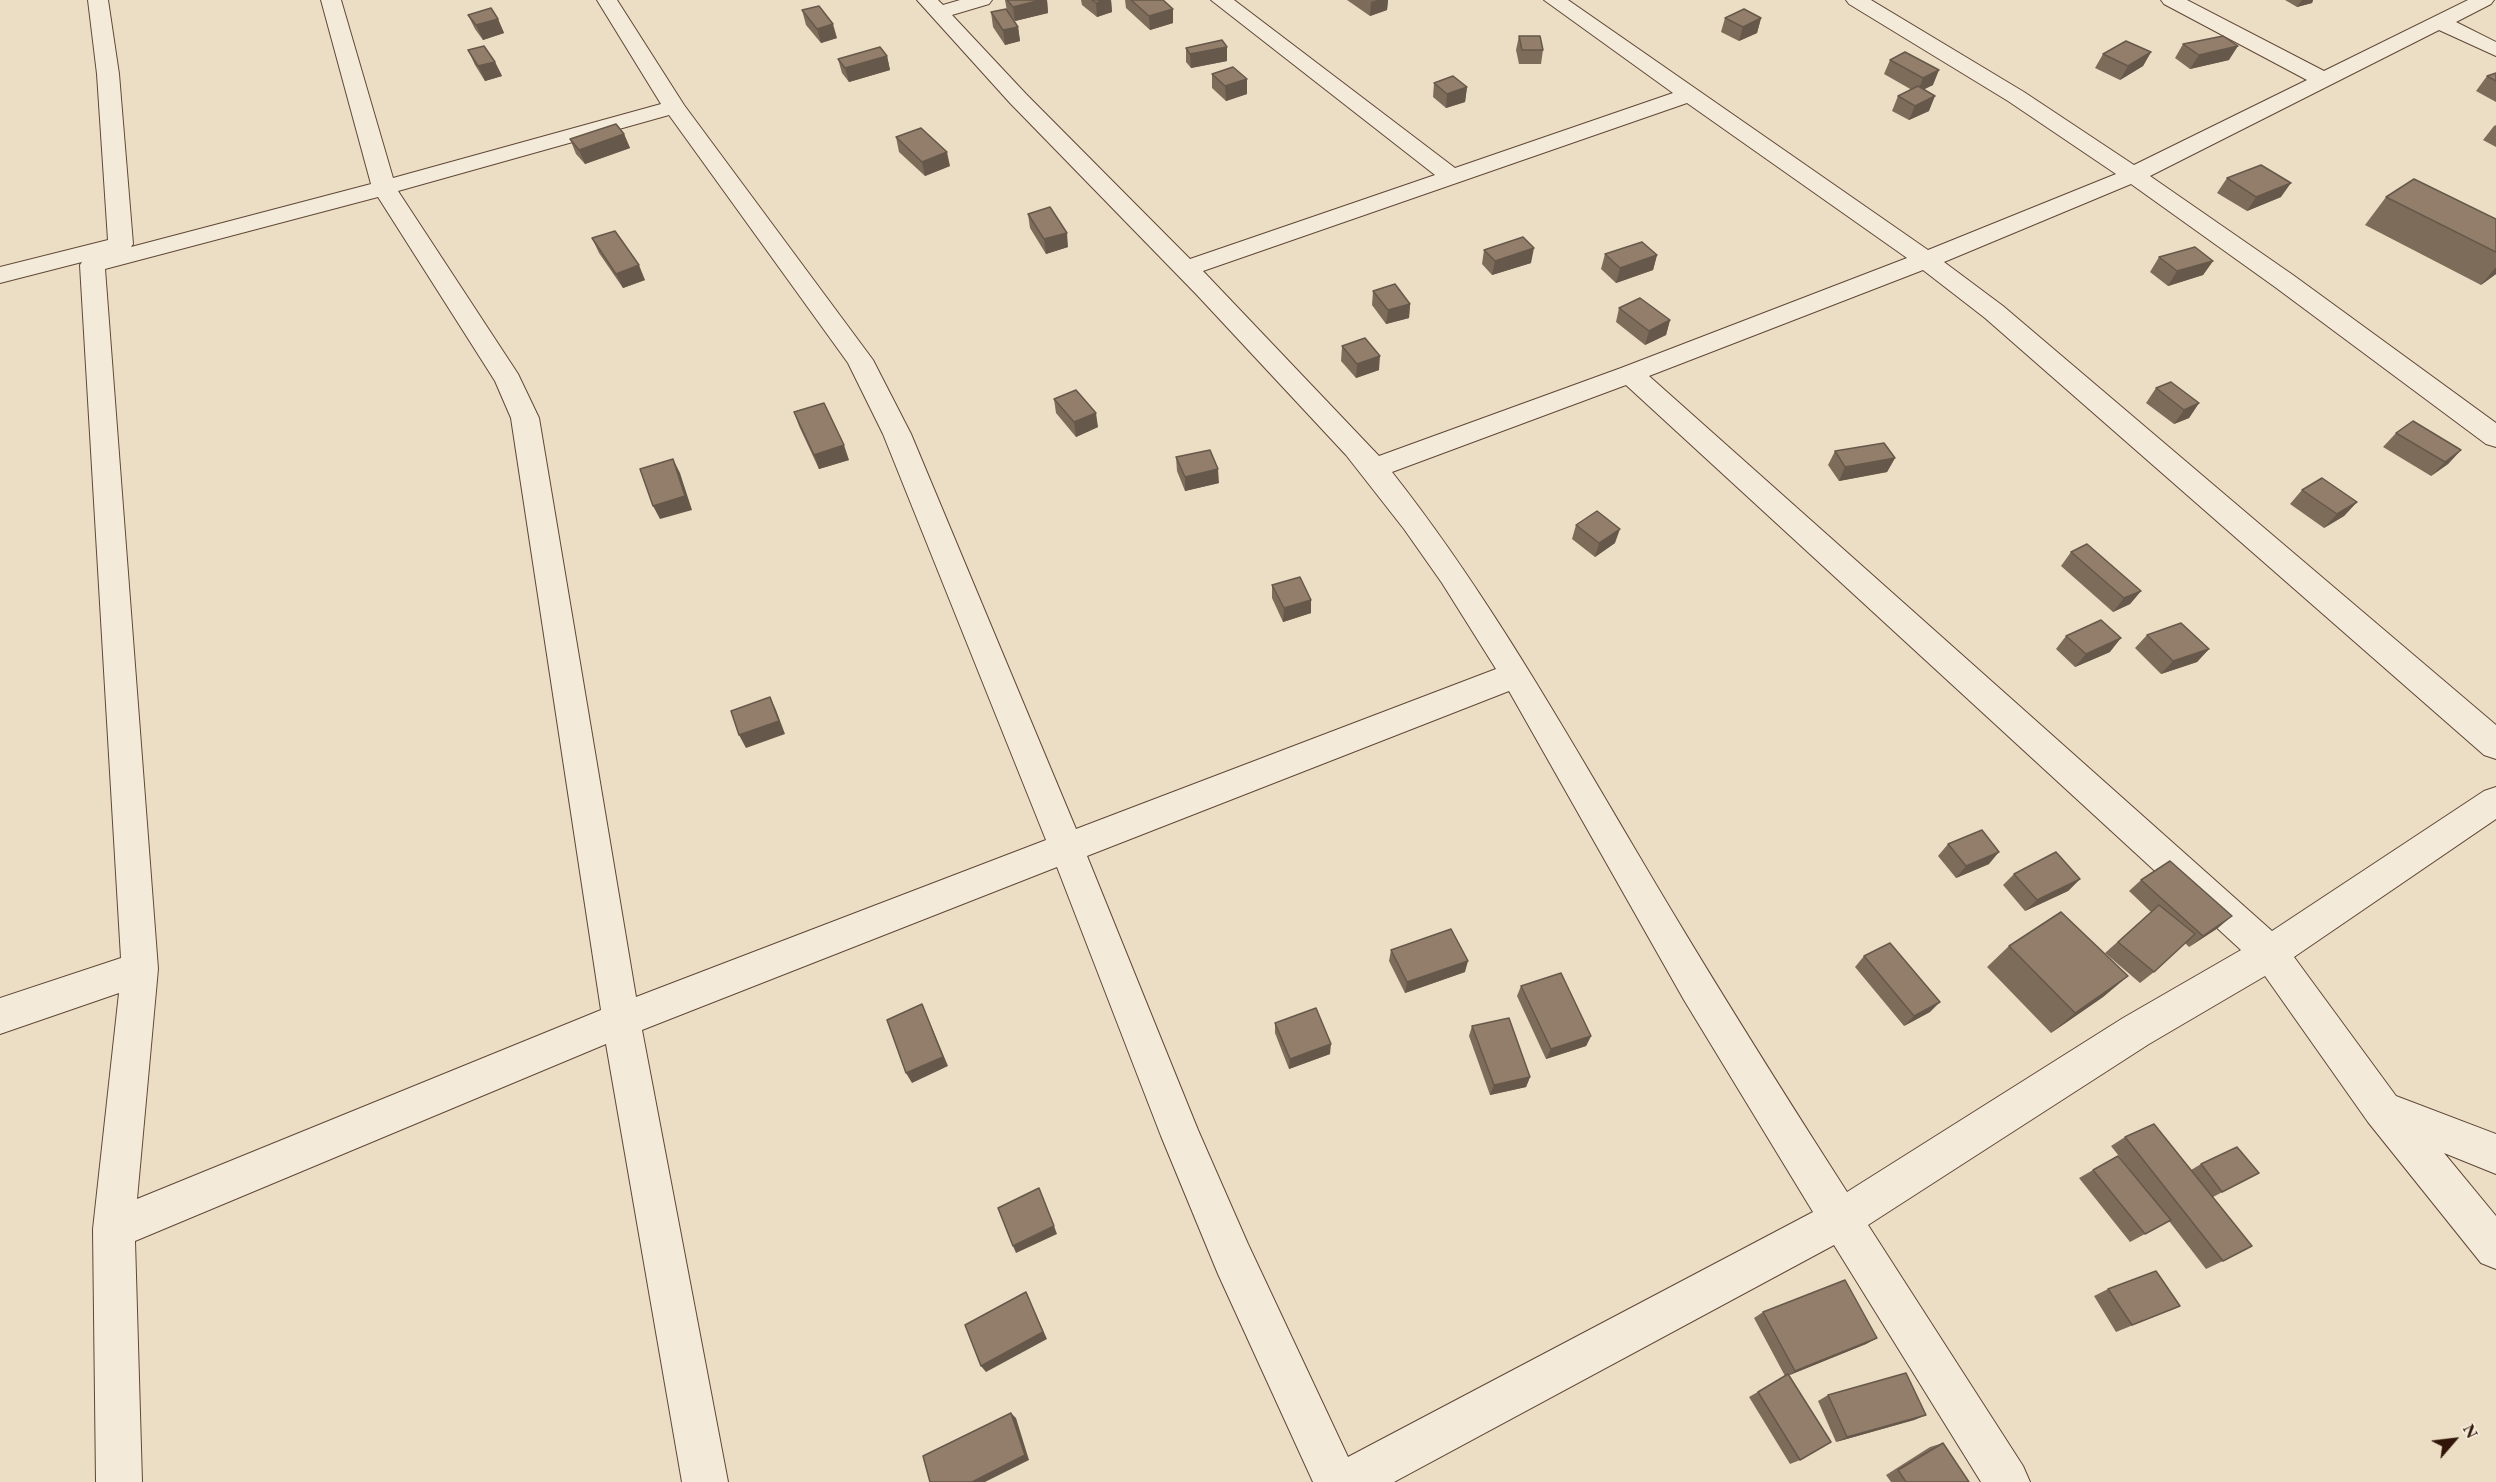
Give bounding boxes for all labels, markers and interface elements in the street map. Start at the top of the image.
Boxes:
north arrow [2424,1410,2484,1470]
text: N [2458,1421,2483,1442]

